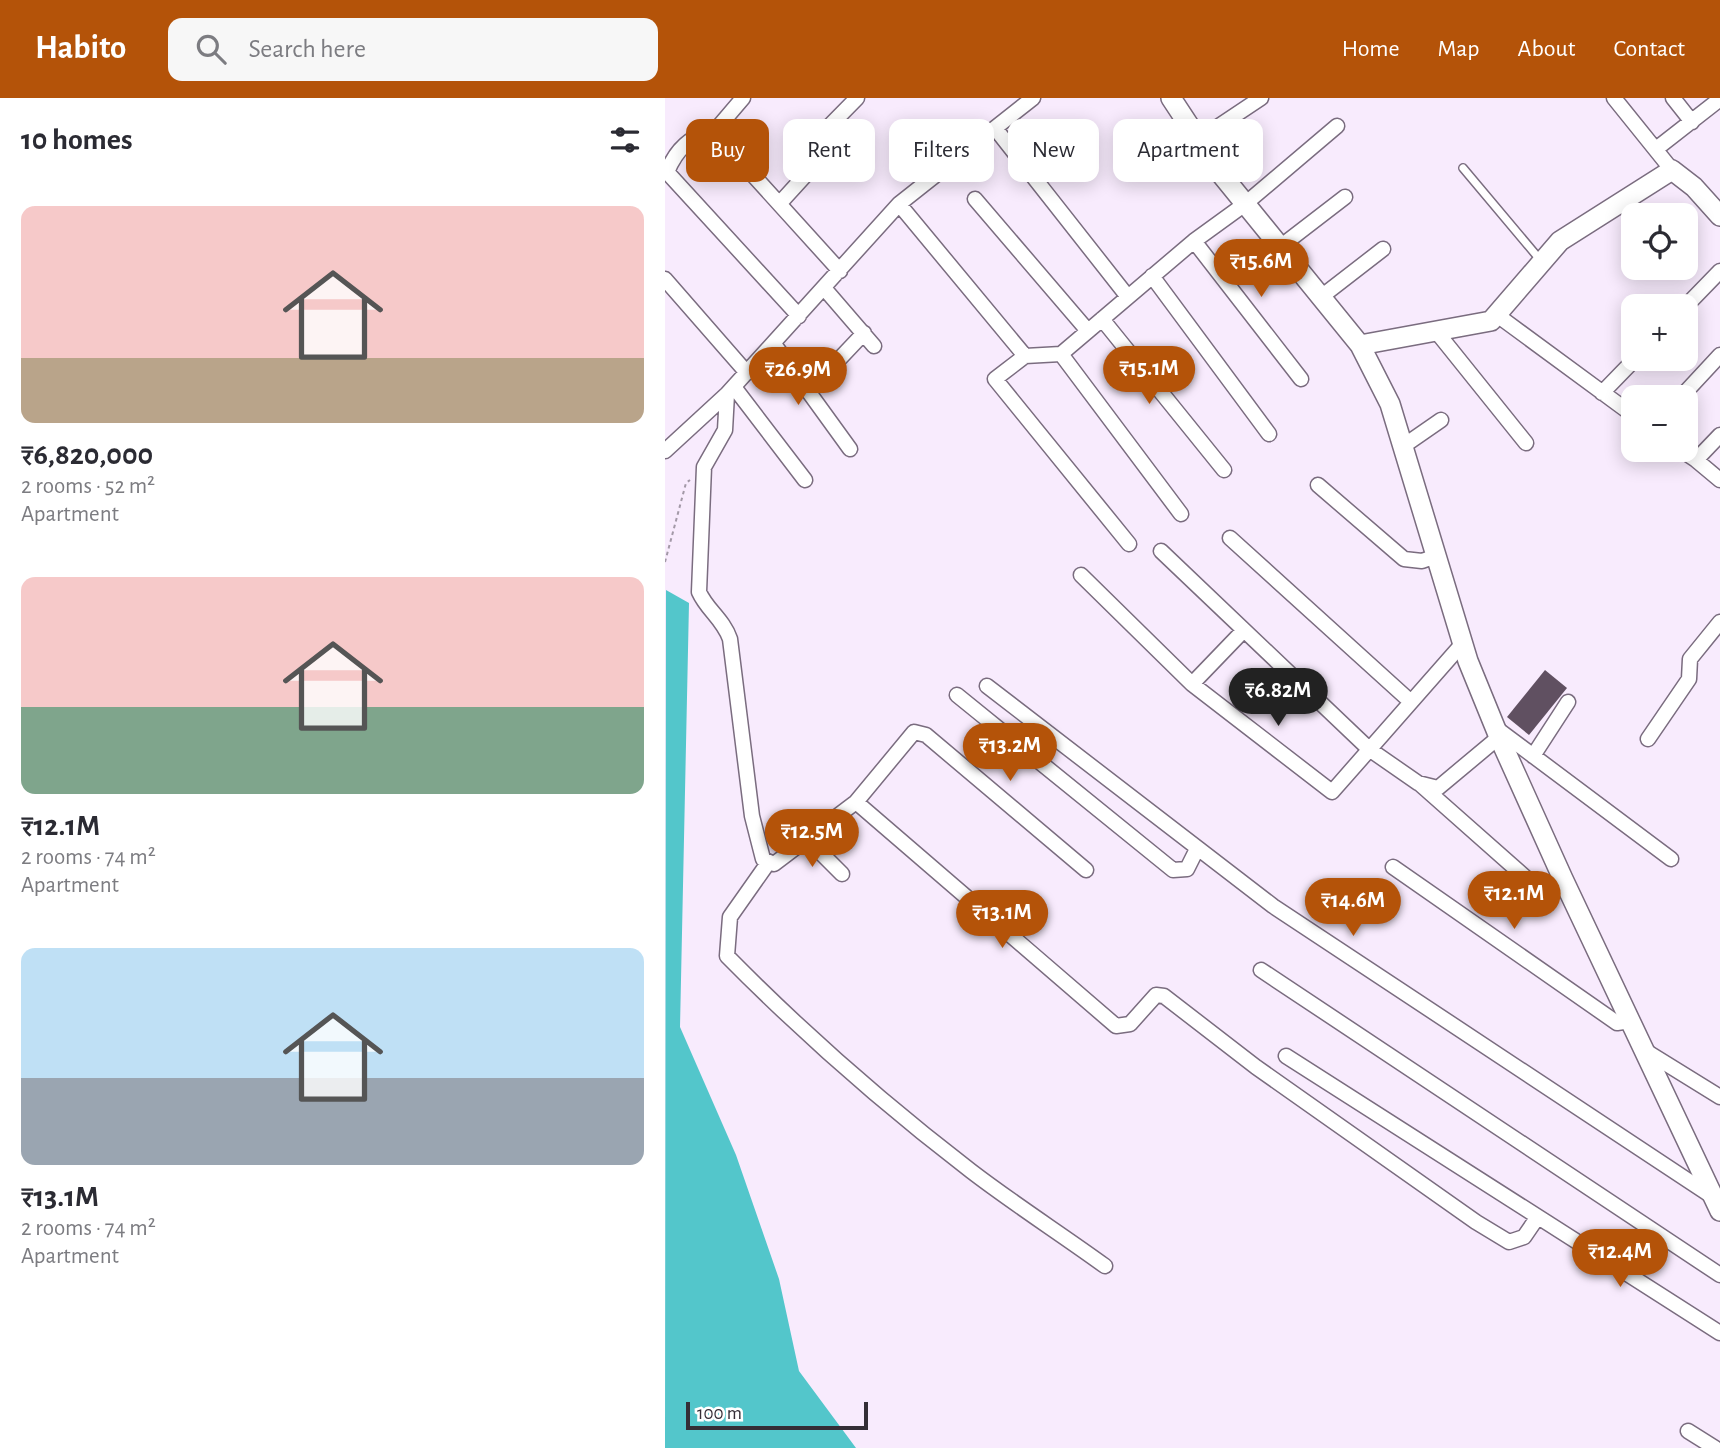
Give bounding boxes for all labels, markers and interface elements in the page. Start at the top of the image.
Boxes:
search box [168,18,658,81]
icon: search [192,30,230,68]
text: Habito [35,32,126,65]
text: Search here [248,36,366,62]
text: Home [1342,37,1400,61]
text: Map [1438,37,1480,61]
text: About [1518,37,1575,61]
text: Contact [1613,37,1685,61]
chip: Buy [686,119,769,182]
chip: Rent [783,119,875,182]
chip: Filters [889,119,994,182]
chip: New [1008,119,1099,182]
chip: Apartment [1113,119,1263,182]
icon: filters [606,121,644,159]
text: 10 homes [21,125,132,155]
map controls [1621,203,1698,462]
button: locate [1621,203,1698,280]
pin: ₹15.6M [1204,240,1318,299]
text: ₹15.6M [1230,250,1292,273]
icon: home [270,252,396,378]
button: + [1621,294,1698,371]
pin: ₹15.1M [1092,346,1206,406]
pin: ₹26.9M [741,348,855,407]
text: ₹15.1M [1119,357,1179,380]
text: ₹26.9M [765,358,831,381]
button: − [1621,385,1698,462]
text: ₹6,820,000 [21,440,153,470]
text: 2 rooms · 52 m² [21,475,155,498]
text: Apartment [21,503,119,526]
icon: home [270,623,396,749]
pin: ₹6.82M [1221,668,1335,728]
text: ₹6.82M [1245,679,1311,702]
pin: ₹13.2M [953,724,1067,783]
text: ₹13.2M [979,734,1041,757]
pin: ₹12.5M [755,810,869,869]
text: ₹12.1M [21,811,100,841]
text: ₹12.5M [781,820,843,843]
text: 2 rooms · 74 m² [21,846,156,869]
pin: ₹12.1M [1457,872,1571,931]
text: Apartment [21,874,119,897]
pin: ₹14.6M [1296,878,1410,938]
text: ₹12.1M [1484,882,1544,905]
text: ₹14.6M [1321,889,1385,912]
pin: ₹13.1M [945,890,1059,950]
text: ₹13.1M [972,901,1032,924]
icon: home [270,994,396,1120]
text: ₹13.1M [21,1182,99,1212]
text: 2 rooms · 74 m² [21,1217,156,1240]
pin: ₹12.4M [1563,1230,1677,1289]
text: ₹12.4M [1588,1240,1652,1263]
text: Apartment [21,1245,119,1268]
scale bar [686,1399,868,1431]
text: 100 m [697,1404,742,1423]

